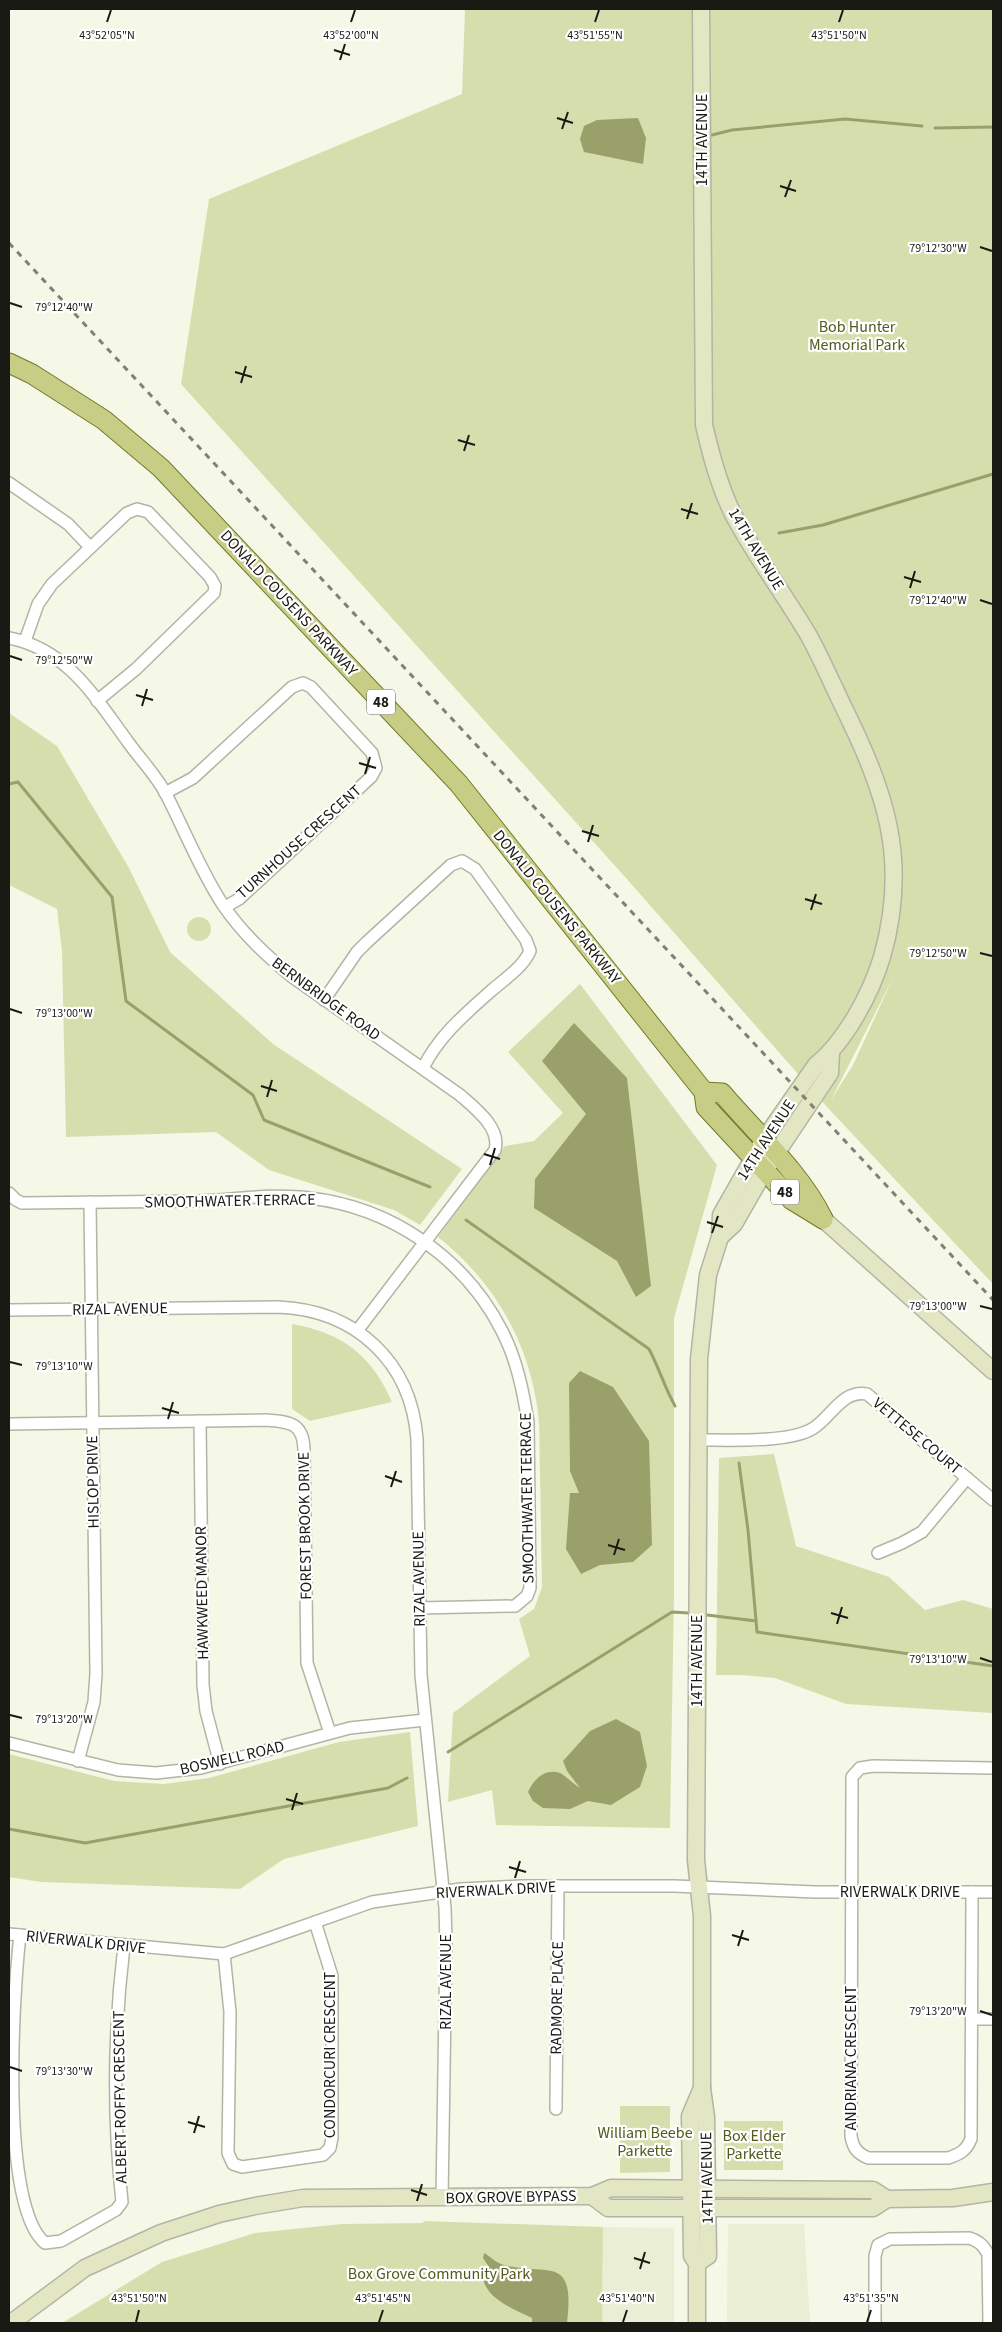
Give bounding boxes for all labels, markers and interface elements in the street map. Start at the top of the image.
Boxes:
text: 43°52'05"N [79,27,135,44]
text: 43°52'00"N [323,27,379,44]
text: 43°51'55"N [567,27,623,44]
text: 43°51'50"N [811,27,867,44]
street label: 14TH AVENUE [691,94,713,186]
text: 79°12'30"W [909,240,967,257]
text: 79°12'40"W [35,299,93,316]
park label: Bob Hunter Memorial Park [809,316,905,356]
street label: 14TH AVENUE [723,504,789,594]
street label: DONALD COUSENS PARKWAY [215,525,363,681]
text: 79°12'40"W [909,592,967,609]
text: 79°12'50"W [35,652,93,669]
road number: 48 [367,690,395,714]
street label: TURNHOUSE CRESCENT [232,780,367,904]
street label: DONALD COUSENS PARKWAY [488,825,626,989]
text: 79°12'50"W [909,945,967,962]
street label: BERNBRIDGE ROAD [267,952,385,1046]
text: 79°13'00"W [35,1005,93,1022]
street label: 14TH AVENUE [732,1095,800,1185]
road number: 48 [771,1180,799,1204]
street label: SMOOTHWATER TERRACE [144,1189,316,1213]
street label: RIZAL AVENUE [72,1297,168,1321]
text: 79°13'00"W [909,1298,967,1315]
text: 79°13'10"W [35,1358,93,1375]
street label: VETTESE COURT [868,1392,966,1480]
street label: SMOOTHWATER TERRACE [515,1412,539,1584]
street label: HISLOP DRIVE [81,1435,105,1529]
street label: FOREST BROOK DRIVE [293,1452,317,1600]
street label: HAWKWEED MANOR [190,1526,214,1660]
street label: RIZAL AVENUE [407,1531,431,1627]
street label: 14TH AVENUE [686,1615,708,1707]
text: 79°13'10"W [909,1651,967,1668]
text: 79°13'20"W [35,1711,93,1728]
street label: BOSWELL ROAD [178,1735,286,1781]
street label: RIVERWALK DRIVE [435,1876,557,1904]
street label: RIVERWALK DRIVE [840,1881,960,1903]
street label: RIVERWALK DRIVE [25,1925,147,1959]
street label: RIZAL AVENUE [435,1934,457,2030]
street label: RADMORE PLACE [545,1941,569,2055]
street label: CONDORCURI CRESCENT [319,1971,341,2138]
street label: ANDRIANA CRESCENT [840,1985,862,2130]
text: 79°13'20"W [909,2003,967,2020]
street label: ALBERT ROFFY CRESCENT [107,2010,133,2184]
text: 79°13'30"W [35,2063,93,2080]
park label: William Beebe Parkette [597,2122,693,2162]
park label: Box Elder Parkette [722,2125,786,2165]
street label: 14TH AVENUE [695,2132,719,2224]
street label: BOX GROVE BYPASS [445,2185,577,2209]
park label: Box Grove Community Park [348,2263,530,2285]
text: 43°51'50"N [111,2290,167,2307]
text: 43°51'45"N [355,2290,411,2307]
text: 43°51'40"N [599,2290,655,2307]
text: 43°51'35"N [843,2290,899,2307]

